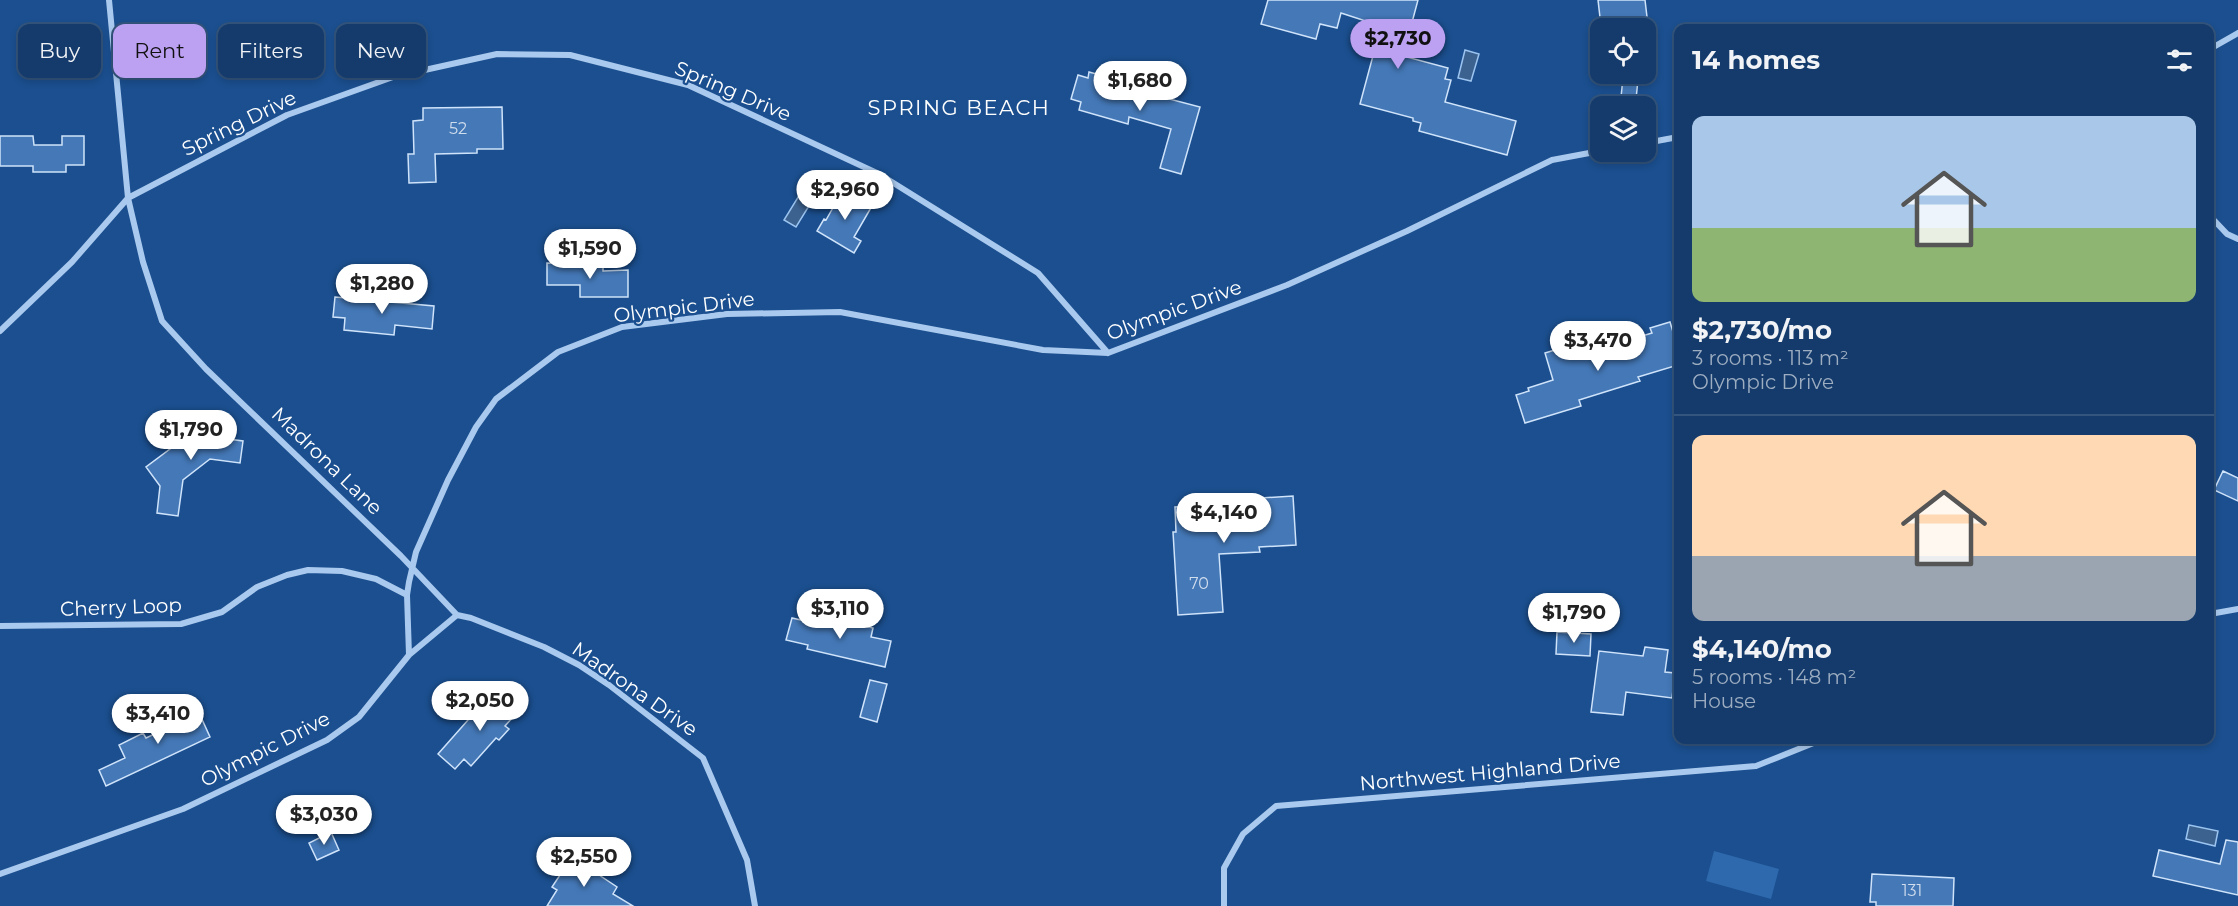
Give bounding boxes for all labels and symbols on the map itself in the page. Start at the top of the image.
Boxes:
pin: $2,730 [1349,19,1447,70]
street label: Spring Drive [671,56,795,126]
pin: $1,680 [1091,61,1189,112]
street label: Spring Drive [178,85,300,161]
district label: SPRING BEACH [868,95,1050,120]
house number: 52 [449,119,467,138]
pin: $2,960 [796,170,894,221]
pin: $1,590 [541,229,639,280]
pin: $1,280 [333,264,431,315]
street label: Olympic Drive [1103,274,1245,346]
street label: Olympic Drive [612,286,756,328]
pin: $3,470 [1549,321,1647,372]
street label: Madrona Lane [267,402,387,520]
pin: $1,790 [142,410,240,461]
pin: $4,140 [1175,493,1273,544]
house number: 70 [1189,574,1209,593]
pin: $3,110 [791,589,889,640]
street label: Cherry Loop [60,593,182,621]
pin: $1,790 [1525,593,1623,644]
street label: Madrona Drive [568,637,702,741]
pin: $2,050 [431,681,529,732]
pin: $3,410 [109,694,207,745]
street label: Olympic Drive [196,706,334,792]
street label: Northwest Highland Drive [1359,749,1621,795]
pin: $3,030 [275,795,373,846]
pin: $2,550 [535,837,633,888]
house number: 131 [1902,881,1922,900]

